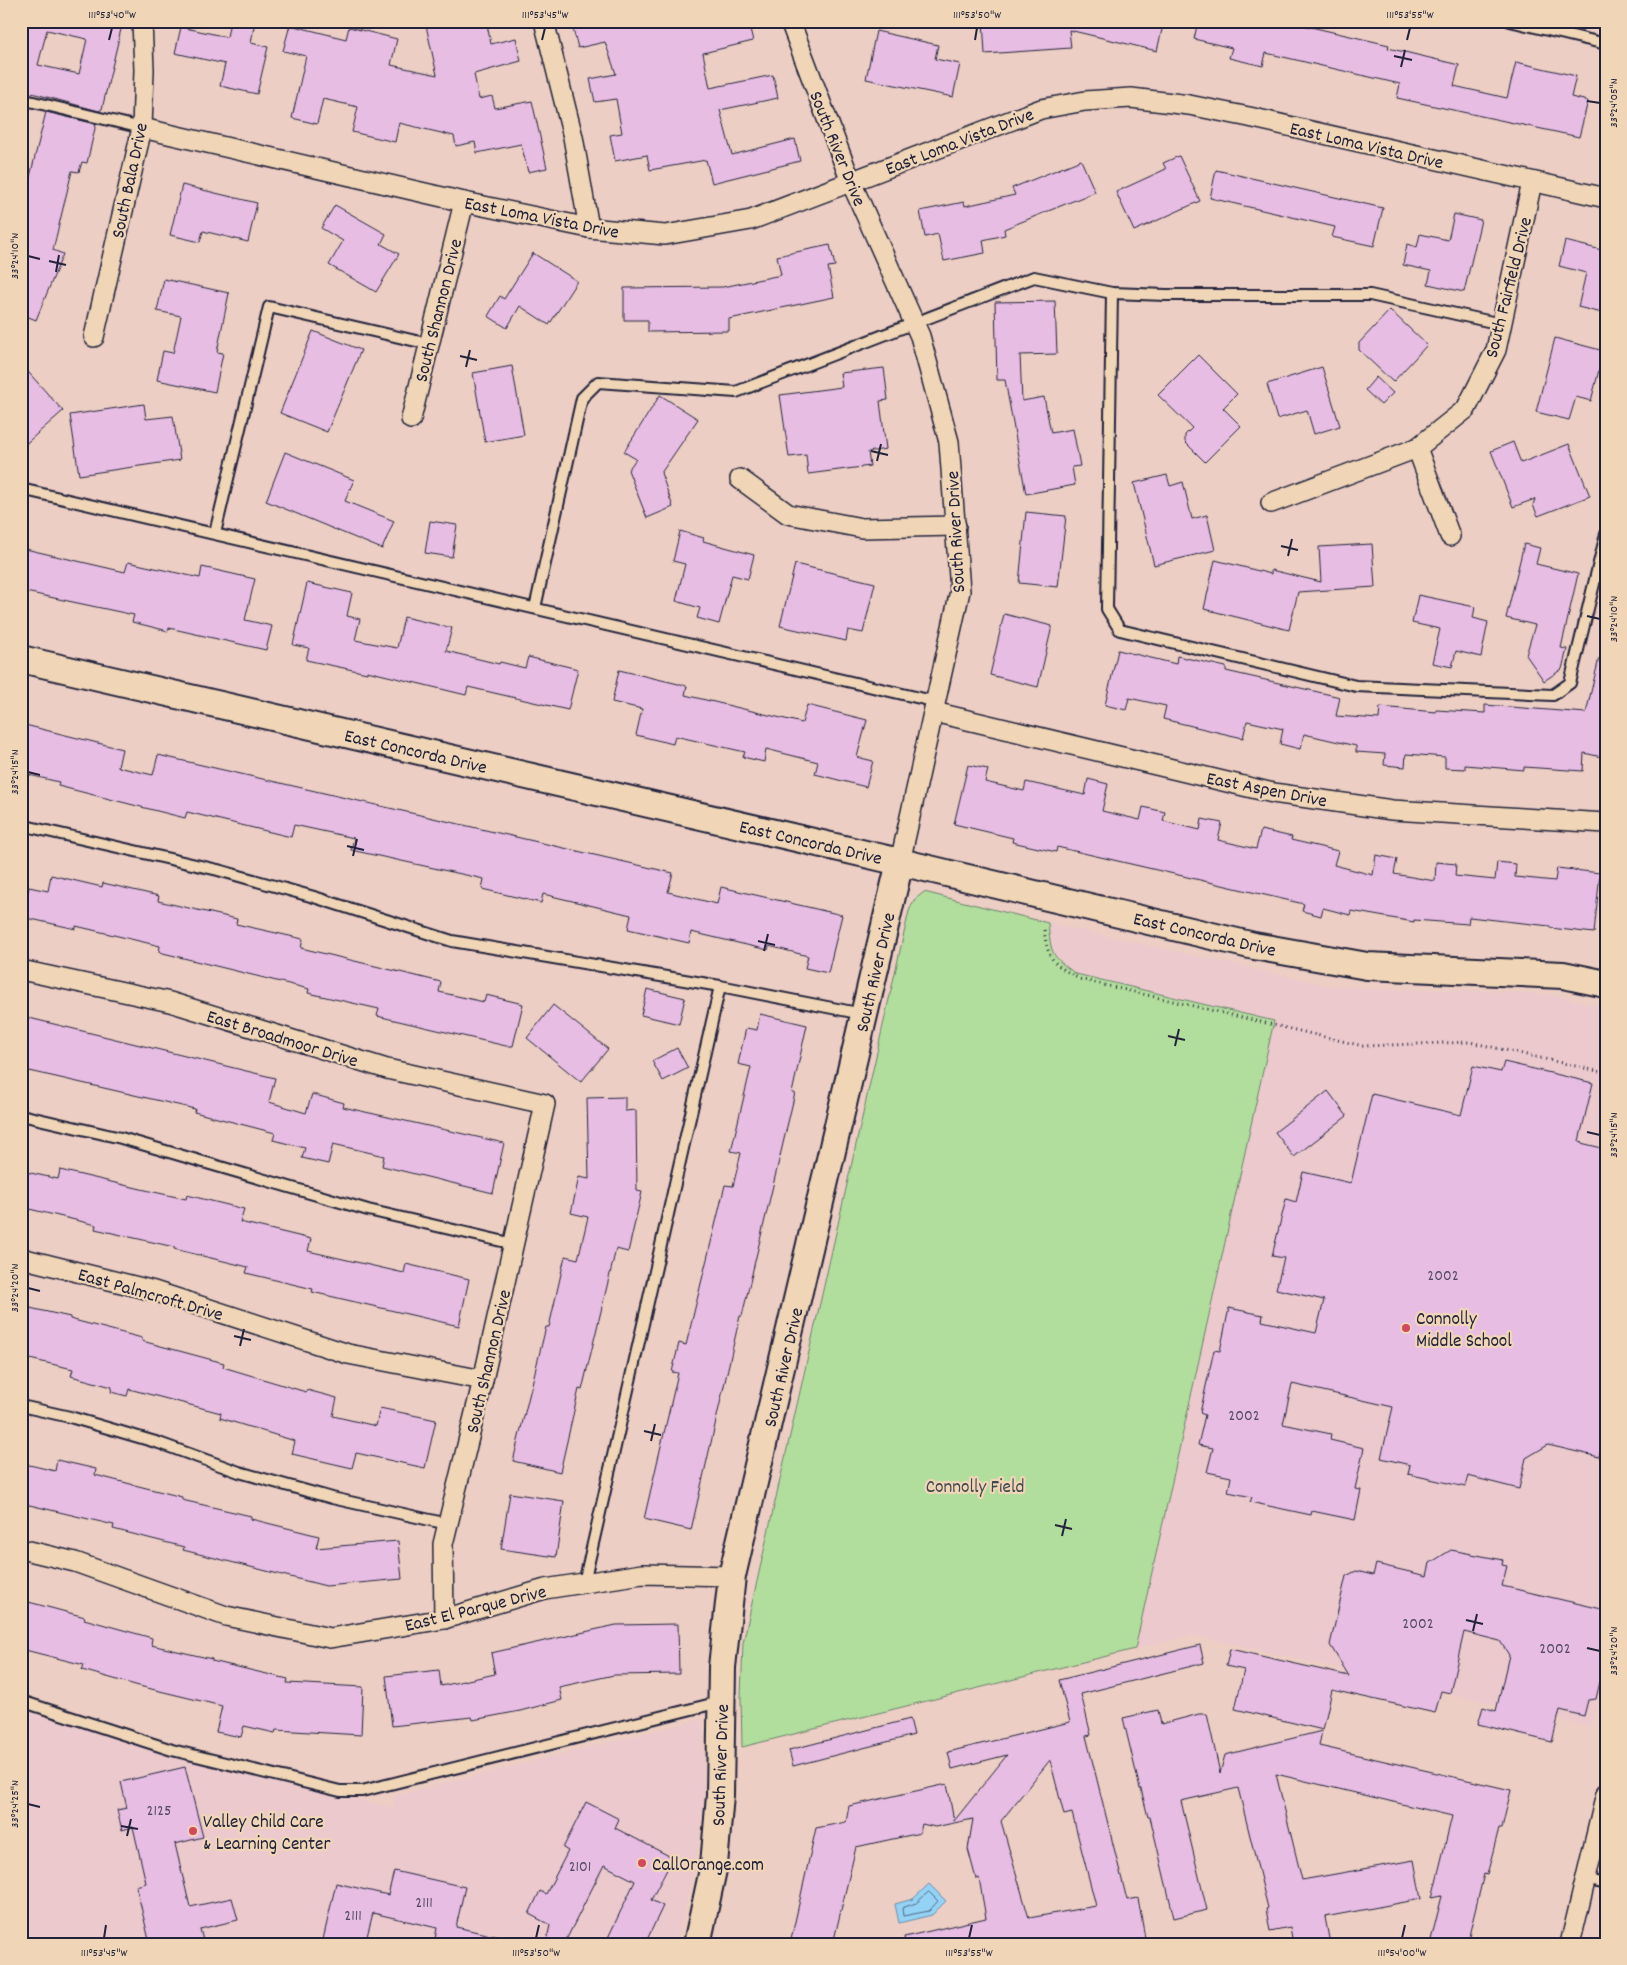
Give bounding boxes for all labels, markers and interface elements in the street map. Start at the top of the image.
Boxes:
text: 111°53'40"W [88,7,136,24]
text: 111°53'45"W [522,7,568,24]
text: 111°53'50"W [953,7,1001,24]
text: 111°53'55"W [1386,7,1434,24]
text: 33°24'05"N [1606,78,1623,128]
street label: South River Drive [800,88,871,211]
street label: East Loma Vista Drive [882,103,1038,184]
street label: East Loma Vista Drive [1287,117,1446,178]
street label: South Bala Drive [106,121,157,241]
street label: East Loma Vista Drive [462,191,621,248]
street label: South Fairfield Drive [1480,214,1541,361]
text: 33°24'10"N [7,233,24,279]
street label: South Shannon Drive [410,236,471,385]
street label: South River Drive [941,470,974,594]
text: 33°24'10"N [1606,596,1623,642]
street label: East Concorda Drive [341,724,489,783]
text: 33°24'15"N [7,749,24,795]
street label: East Aspen Drive [1204,767,1329,816]
street label: East Concorda Drive [736,815,884,874]
street label: East Concorda Drive [1130,907,1278,966]
street label: South River Drive [851,910,904,1035]
street label: East Broadmoor Drive [203,1004,361,1076]
text: 33°24'15"N [1606,1112,1623,1158]
text: 33°24'20"N [7,1263,24,1313]
street label: East Palmcroft Drive [74,1263,226,1330]
house number: 2002 [1427,1265,1459,1288]
street label: South Shannon Drive [461,1287,520,1436]
street label: South River Drive [759,1305,812,1430]
place label: Connolly Middle School [1416,1307,1512,1356]
marker: Connolly Middle School [1400,1322,1412,1334]
house number: 2002 [1228,1405,1260,1428]
park label: Connolly Field [926,1475,1024,1502]
street label: East El Parque Drive [402,1580,549,1641]
house number: 2002 [1402,1613,1434,1636]
text: 33°24'20"N [1606,1626,1623,1676]
house number: 2002 [1539,1638,1571,1661]
street label: South River Drive [707,1704,738,1827]
text: 33°24'25"N [7,1780,24,1828]
house number: 2125 [147,1800,171,1823]
place label: Valley Child Care & Learning Center [203,1810,330,1859]
marker: Valley Child Care & Learning Center [187,1825,199,1837]
place label: CallOrange.com [652,1853,764,1880]
house number: 2101 [569,1856,591,1879]
marker: CallOrange.com [636,1857,648,1869]
house number: 2111 [415,1892,433,1915]
house number: 2111 [344,1905,362,1928]
text: 111°53'45"W [81,1945,127,1962]
text: 111°53'50"W [512,1945,560,1962]
text: 111°53'55"W [945,1945,993,1962]
text: 111°54'00"W [1378,1945,1427,1962]

